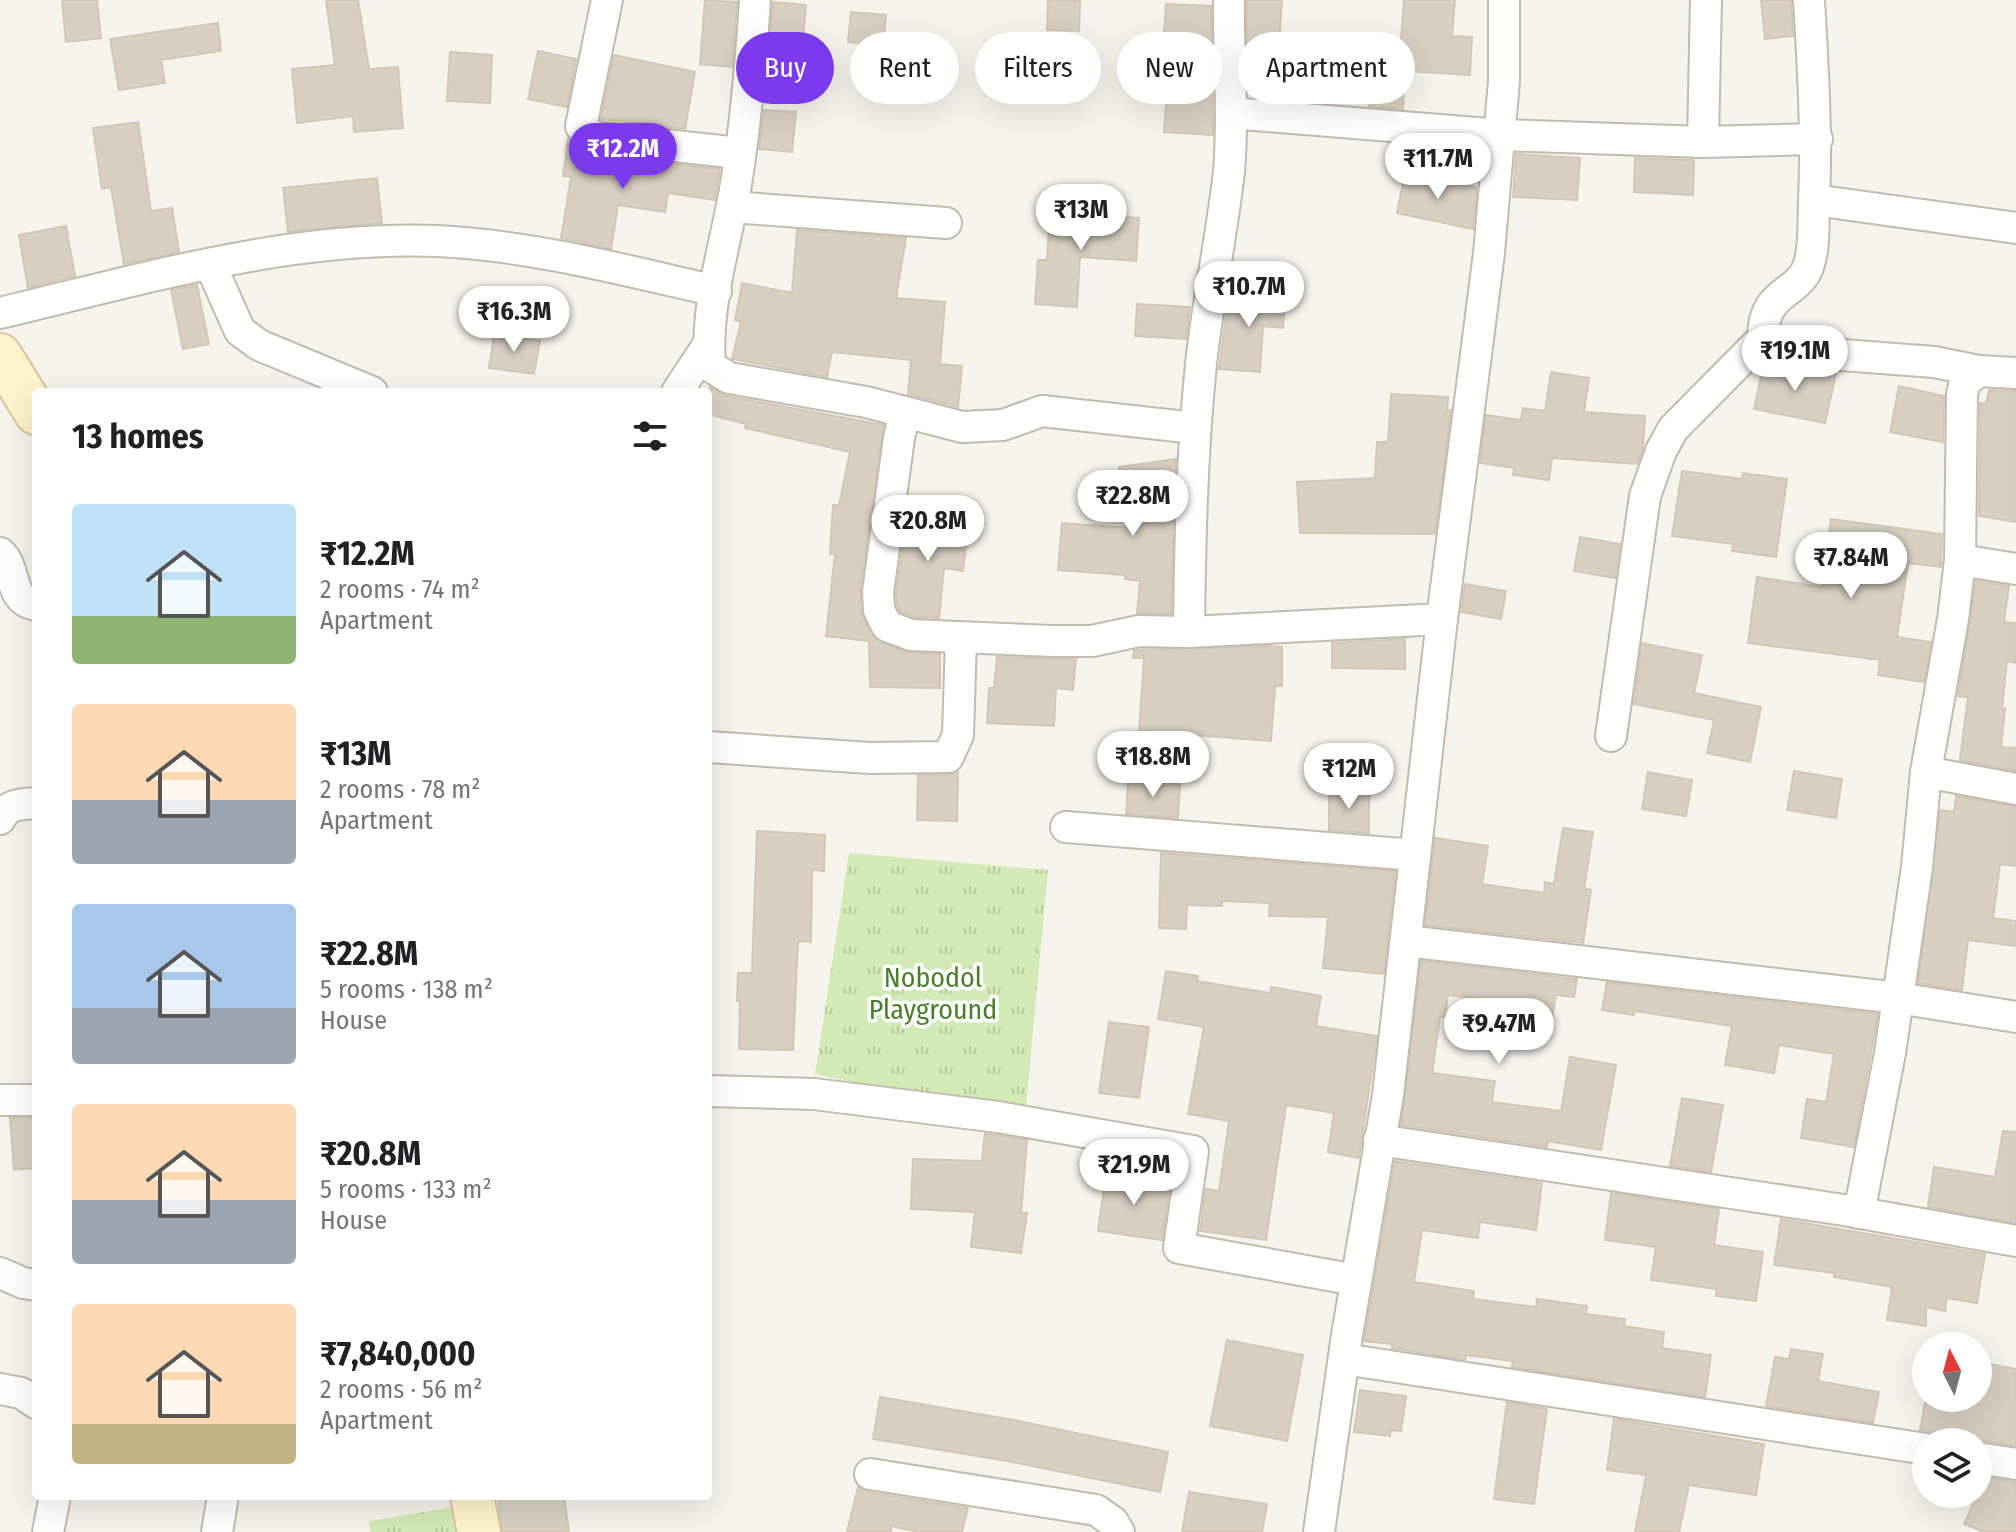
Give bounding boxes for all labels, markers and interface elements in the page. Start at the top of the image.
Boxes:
chip: Buy [736,32,834,104]
chip: Rent [850,32,959,104]
chip: Filters [975,32,1101,104]
chip: New [1117,32,1222,104]
chip: Apartment [1238,32,1415,104]
pin: ₹12.2M [558,123,688,191]
text: ₹12.2M [587,133,659,164]
pin: ₹11.7M [1373,133,1503,201]
text: ₹11.7M [1403,143,1473,174]
pin: ₹13M [1034,184,1128,252]
text: ₹13M [1054,194,1108,225]
pin: ₹10.7M [1184,261,1314,329]
text: ₹10.7M [1212,271,1286,302]
pin: ₹16.3M [449,286,579,354]
text: ₹16.3M [477,296,551,327]
pin: ₹19.1M [1730,325,1860,393]
text: ₹19.1M [1760,335,1830,366]
icon: filters [628,414,672,458]
text: 13 homes [72,416,204,457]
pin: ₹22.8M [1068,470,1198,538]
text: ₹22.8M [1095,480,1171,511]
pin: ₹20.8M [863,495,993,563]
text: ₹20.8M [889,505,967,536]
pin: ₹7.84M [1786,532,1916,600]
text: ₹12.2M [320,533,415,574]
icon: home [136,536,232,632]
text: ₹7.84M [1813,542,1889,573]
text: 2 rooms · 74 m² [320,574,480,605]
text: Apartment [320,605,433,636]
pin: ₹18.8M [1088,731,1218,799]
text: ₹13M [320,733,392,774]
icon: home [136,736,232,832]
text: ₹18.8M [1115,741,1191,772]
pin: ₹12M [1302,743,1396,811]
text: ₹12M [1322,753,1376,784]
text: 2 rooms · 78 m² [320,774,481,805]
text: Apartment [320,805,433,836]
text: ₹22.8M [320,933,418,974]
icon: home [136,936,232,1032]
park label: Nobodol Playground [869,961,997,1026]
text: 5 rooms · 138 m² [320,974,493,1005]
pin: ₹9.47M [1434,998,1564,1066]
text: House [320,1005,387,1036]
text: ₹9.47M [1462,1008,1536,1039]
text: ₹20.8M [320,1133,421,1174]
icon: home [136,1136,232,1232]
pin: ₹21.9M [1069,1139,1199,1207]
text: ₹21.9M [1098,1149,1170,1180]
text: 5 rooms · 133 m² [320,1174,492,1205]
text: House [320,1205,387,1236]
north arrow [1912,1332,1992,1412]
map controls [1912,1332,1992,1508]
text: ₹7,840,000 [320,1333,476,1374]
icon: home [136,1336,232,1432]
text: 2 rooms · 56 m² [320,1374,482,1405]
text: Apartment [320,1405,433,1436]
button: layers [1912,1428,1992,1508]

